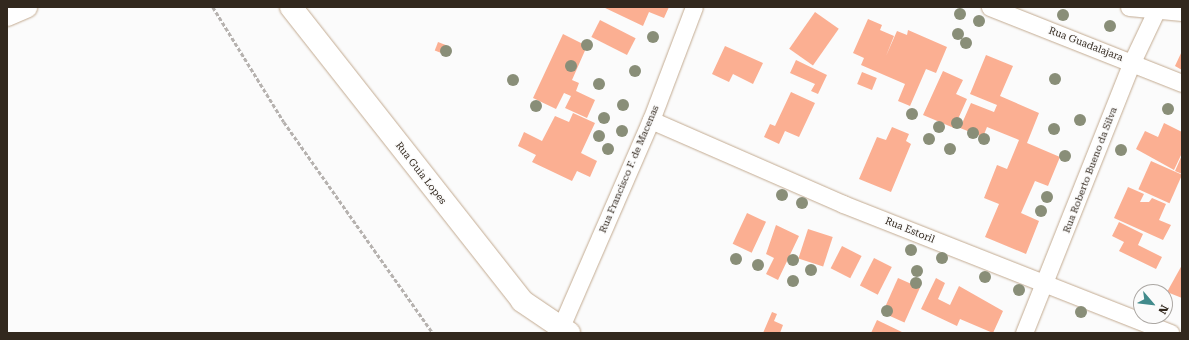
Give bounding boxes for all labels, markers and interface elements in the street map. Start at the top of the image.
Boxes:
street label: Rua Guadalajara [1047,24,1125,64]
street label: Rua Francisco F. de Macenas [597,103,661,235]
street label: Rua Roberto Bueno da Silva [1060,105,1120,235]
street label: Rua Guia Lopes [393,140,449,206]
street label: Rua Estoril [883,215,937,245]
north arrow [1133,284,1173,324]
text: N [1155,303,1171,316]

